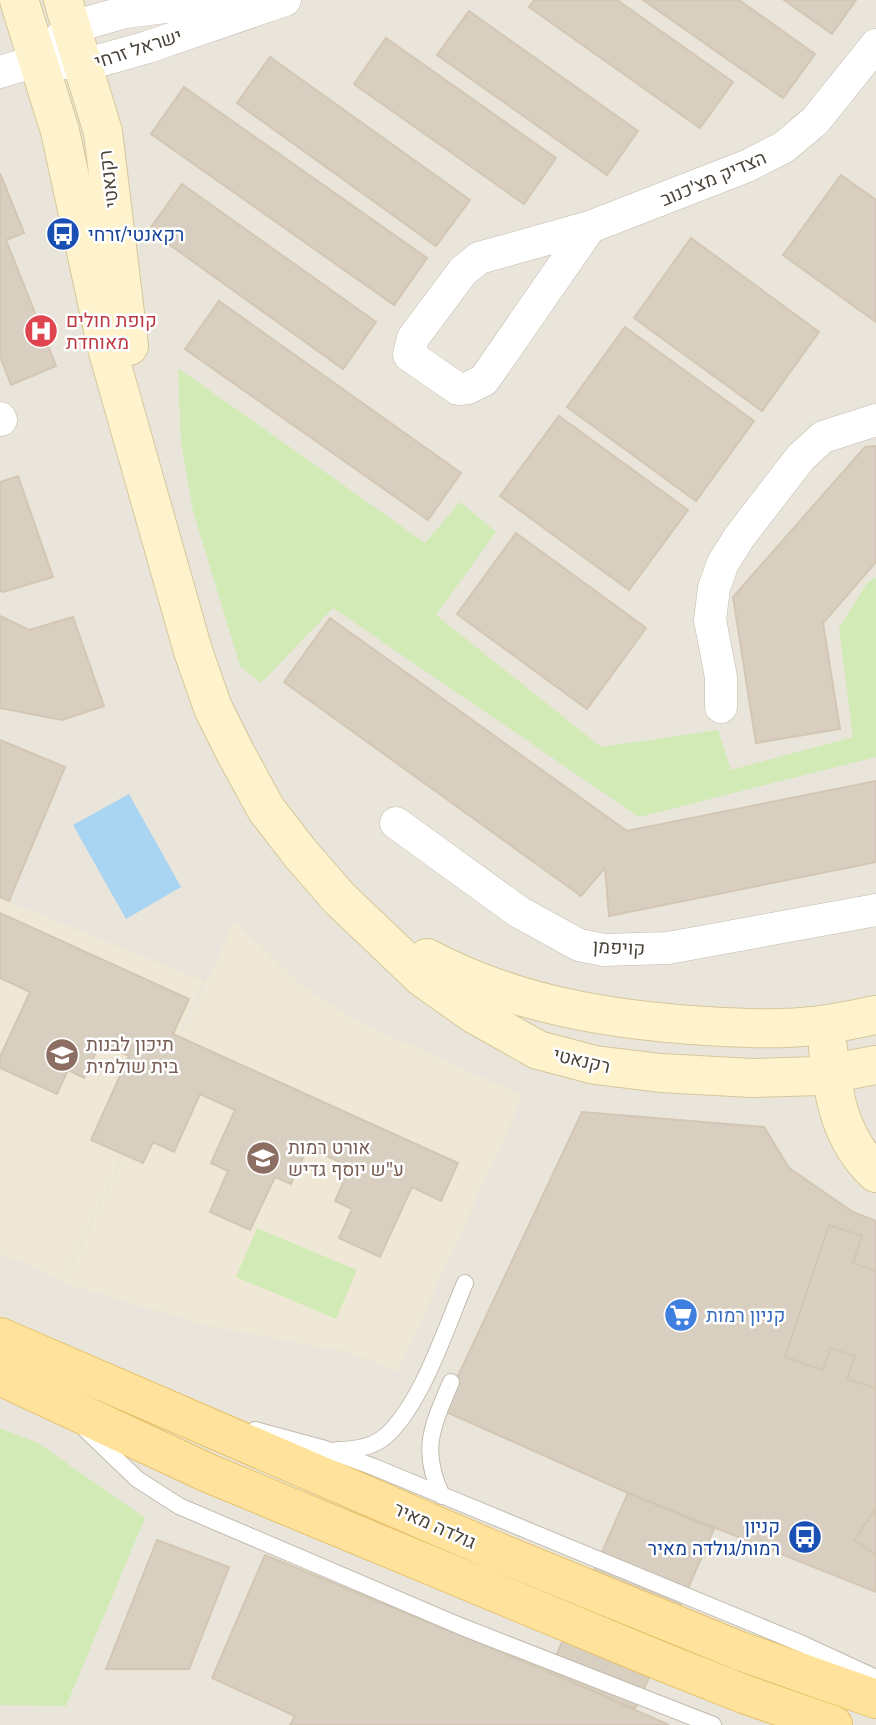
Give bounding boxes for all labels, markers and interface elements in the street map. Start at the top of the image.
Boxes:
street label: ישראל זרחי [91,23,185,75]
street label: הצדיק מצ'כנוב [656,145,771,213]
street label: רקנאטי [93,149,125,209]
bus stop icon: רקאנטי/זרחי [44,215,82,253]
place label: רקאנטי/זרחי [88,222,184,248]
place label: קופת חולים מאוחדת [66,308,157,356]
hospital icon: קופת חולים מאוחדת [22,312,60,350]
street label: קויפמן [592,934,646,962]
place label: תיכון לבנות בית שולמית [86,1032,179,1080]
school or university icon: תיכון לבנות בית שולמית [43,1036,81,1074]
street label: רקנאטי [551,1042,613,1080]
place label: אורט רמות ע"ש יוסף גדיש [288,1135,404,1183]
school or university icon: אורט רמות ע"ש יוסף גדיש [244,1139,282,1177]
supermarket icon: קניון רמות [662,1296,700,1334]
place label: קניון רמות [706,1303,785,1329]
street label: גולדה מאיר [389,1496,480,1556]
place label: קניון רמות/גולדה מאיר [648,1514,780,1562]
bus stop icon: קניון רמות/גולדה מאיר [786,1518,824,1556]

